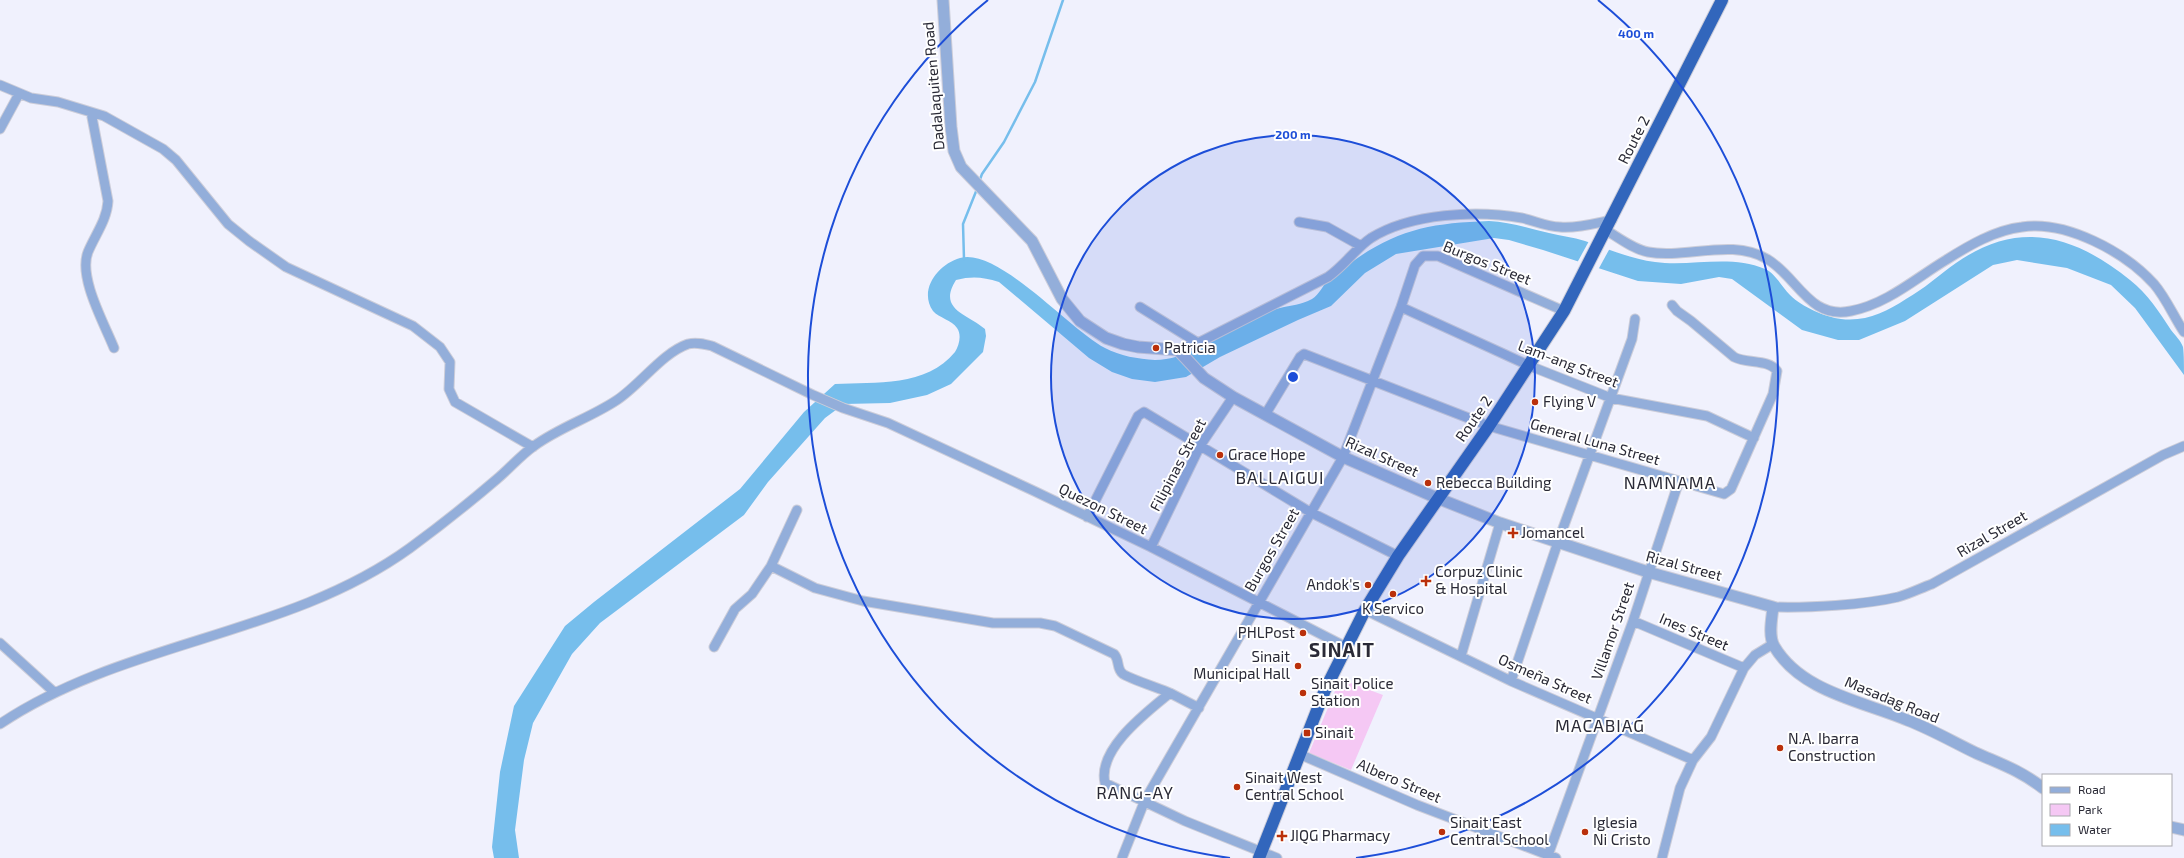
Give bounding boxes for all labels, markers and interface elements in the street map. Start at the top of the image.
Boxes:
street label: Dadalaquiten Road [918,21,948,151]
text: 400 m [1618,26,1654,40]
street label: Route 2 [1613,112,1653,167]
text: 200 m [1275,127,1311,141]
street label: Burgos Street [1441,236,1534,288]
street label: Lam-ang Street [1516,336,1621,391]
place label: Patricia [1164,338,1216,356]
marker: Patricia [1151,343,1161,353]
centre of rings [1286,370,1300,384]
street label: Route 2 [1451,392,1495,445]
place label: Flying V [1543,392,1596,410]
marker: Flying V [1530,397,1540,407]
street label: General Luna Street [1528,414,1663,468]
street label: Filipinas Street [1145,415,1209,514]
street label: Rizal Street [1343,432,1422,480]
place label: Grace Hope [1228,445,1306,463]
marker: Grace Hope [1215,450,1225,460]
district label: BALLAIGUI [1235,467,1325,487]
district label: NAMNAMA [1624,472,1716,492]
place label: Rebecca Building [1436,473,1552,491]
marker: Rebecca Building [1423,478,1433,488]
street label: Quezon Street [1056,479,1151,538]
street label: Burgos Street [1240,504,1302,594]
street label: Rizal Street [1953,506,2030,560]
place label: Jomancel [1521,523,1585,541]
marker: Jomancel [1508,528,1518,538]
street label: Rizal Street [1644,546,1725,584]
place label: Corpuz Clinic & Hospital [1435,562,1523,597]
place label: Andok's [1306,575,1360,593]
marker: Corpuz Clinic & Hospital [1420,575,1432,587]
street label: Villamor Street [1587,579,1637,682]
marker: Andok's [1363,580,1373,590]
marker: K Servico [1388,589,1398,599]
place label: K Servico [1362,599,1424,617]
street label: Ines Street [1657,608,1732,654]
place label: PHLPost [1238,623,1295,641]
marker: PHLPost [1298,628,1308,638]
district label: SINAIT [1309,638,1375,661]
place label: Sinait Municipal Hall [1193,647,1291,682]
street label: Osmeña Street [1496,649,1595,707]
marker: Sinait Municipal Hall [1293,661,1303,671]
street label: Masadag Road [1842,672,1942,726]
place label: Sinait Police Station [1311,674,1394,709]
marker: Sinait Police Station [1298,688,1308,698]
district label: MACABIAG [1555,715,1645,735]
place label: Sinait [1315,723,1354,741]
marker: Sinait [1302,728,1312,738]
place label: N.A. Ibarra Construction [1788,729,1876,764]
marker: N.A. Ibarra Construction [1775,743,1785,753]
street label: Albero Street [1355,754,1444,806]
place label: Sinait West Central School [1245,768,1344,803]
legend [2042,774,2172,846]
district label: RANG-AY [1096,782,1174,802]
marker: Sinait West Central School [1232,782,1242,792]
text: Road [2078,782,2106,796]
text: Park [2078,802,2103,816]
place label: Sinait East Central School [1450,813,1549,848]
place label: Iglesia Ni Cristo [1593,813,1651,848]
text: Water [2078,822,2112,836]
place label: JIQG Pharmacy [1290,826,1390,845]
marker: Sinait East Central School [1437,827,1447,837]
marker: Iglesia Ni Cristo [1580,827,1590,837]
marker: JIQG Pharmacy [1277,831,1287,841]

